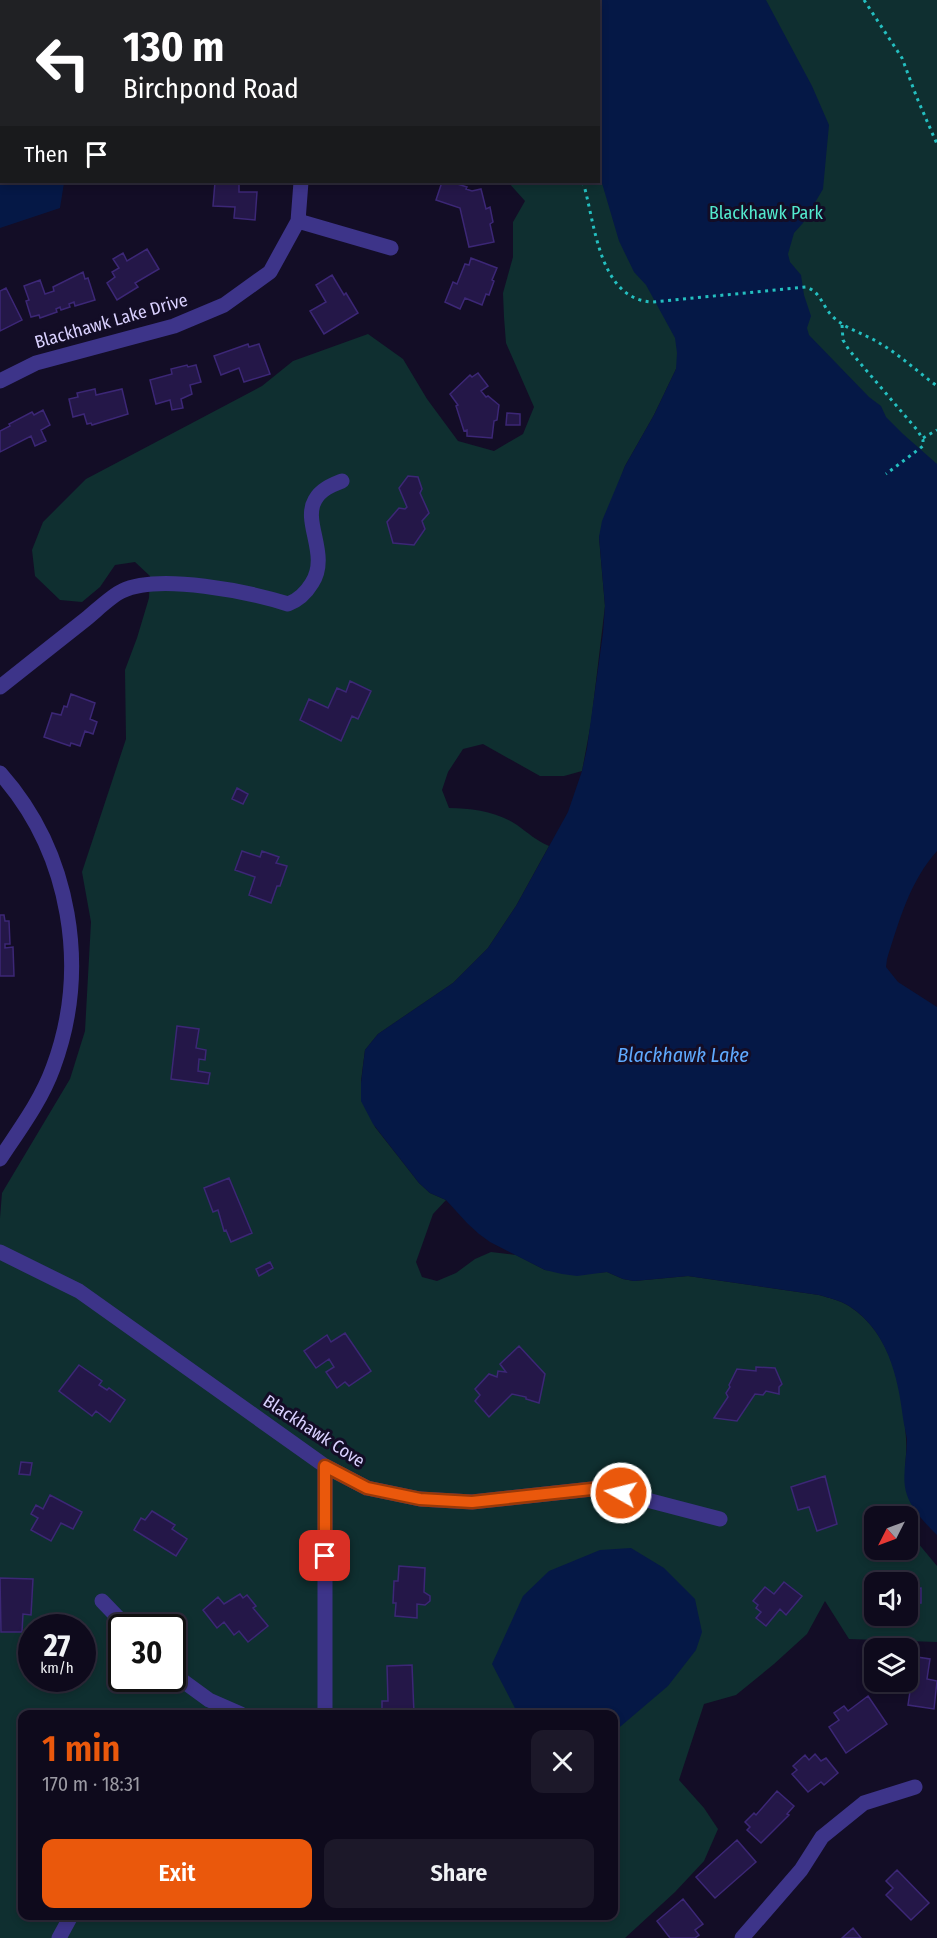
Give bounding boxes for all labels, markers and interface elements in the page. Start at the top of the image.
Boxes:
text: 130 m [123,22,224,72]
icon: left [24,24,102,102]
text: Birchpond Road [123,73,299,105]
icon: arrive [80,138,113,171]
text: Then [24,141,68,168]
park label: Blackhawk Park [709,202,824,224]
street label: Blackhawk Lake Drive [32,289,190,353]
water label: Blackhawk Lake [617,1043,749,1067]
street label: Blackhawk Cove [259,1390,369,1472]
position arrow [589,1461,653,1525]
north arrow [864,1506,918,1560]
map controls [864,1506,918,1692]
pin [299,1530,350,1581]
icon: arrive [308,1539,341,1572]
button: sound [864,1572,918,1626]
speed limit sign: 30 [108,1614,186,1692]
text: 27 [44,1628,70,1664]
button: layers [864,1638,918,1692]
text: km/h [40,1659,74,1677]
text: 1 min [42,1727,120,1771]
button: close [531,1730,594,1793]
text: 170 m · 18:31 [42,1772,140,1796]
button: Exit [42,1839,312,1908]
button: Share [324,1839,594,1908]

